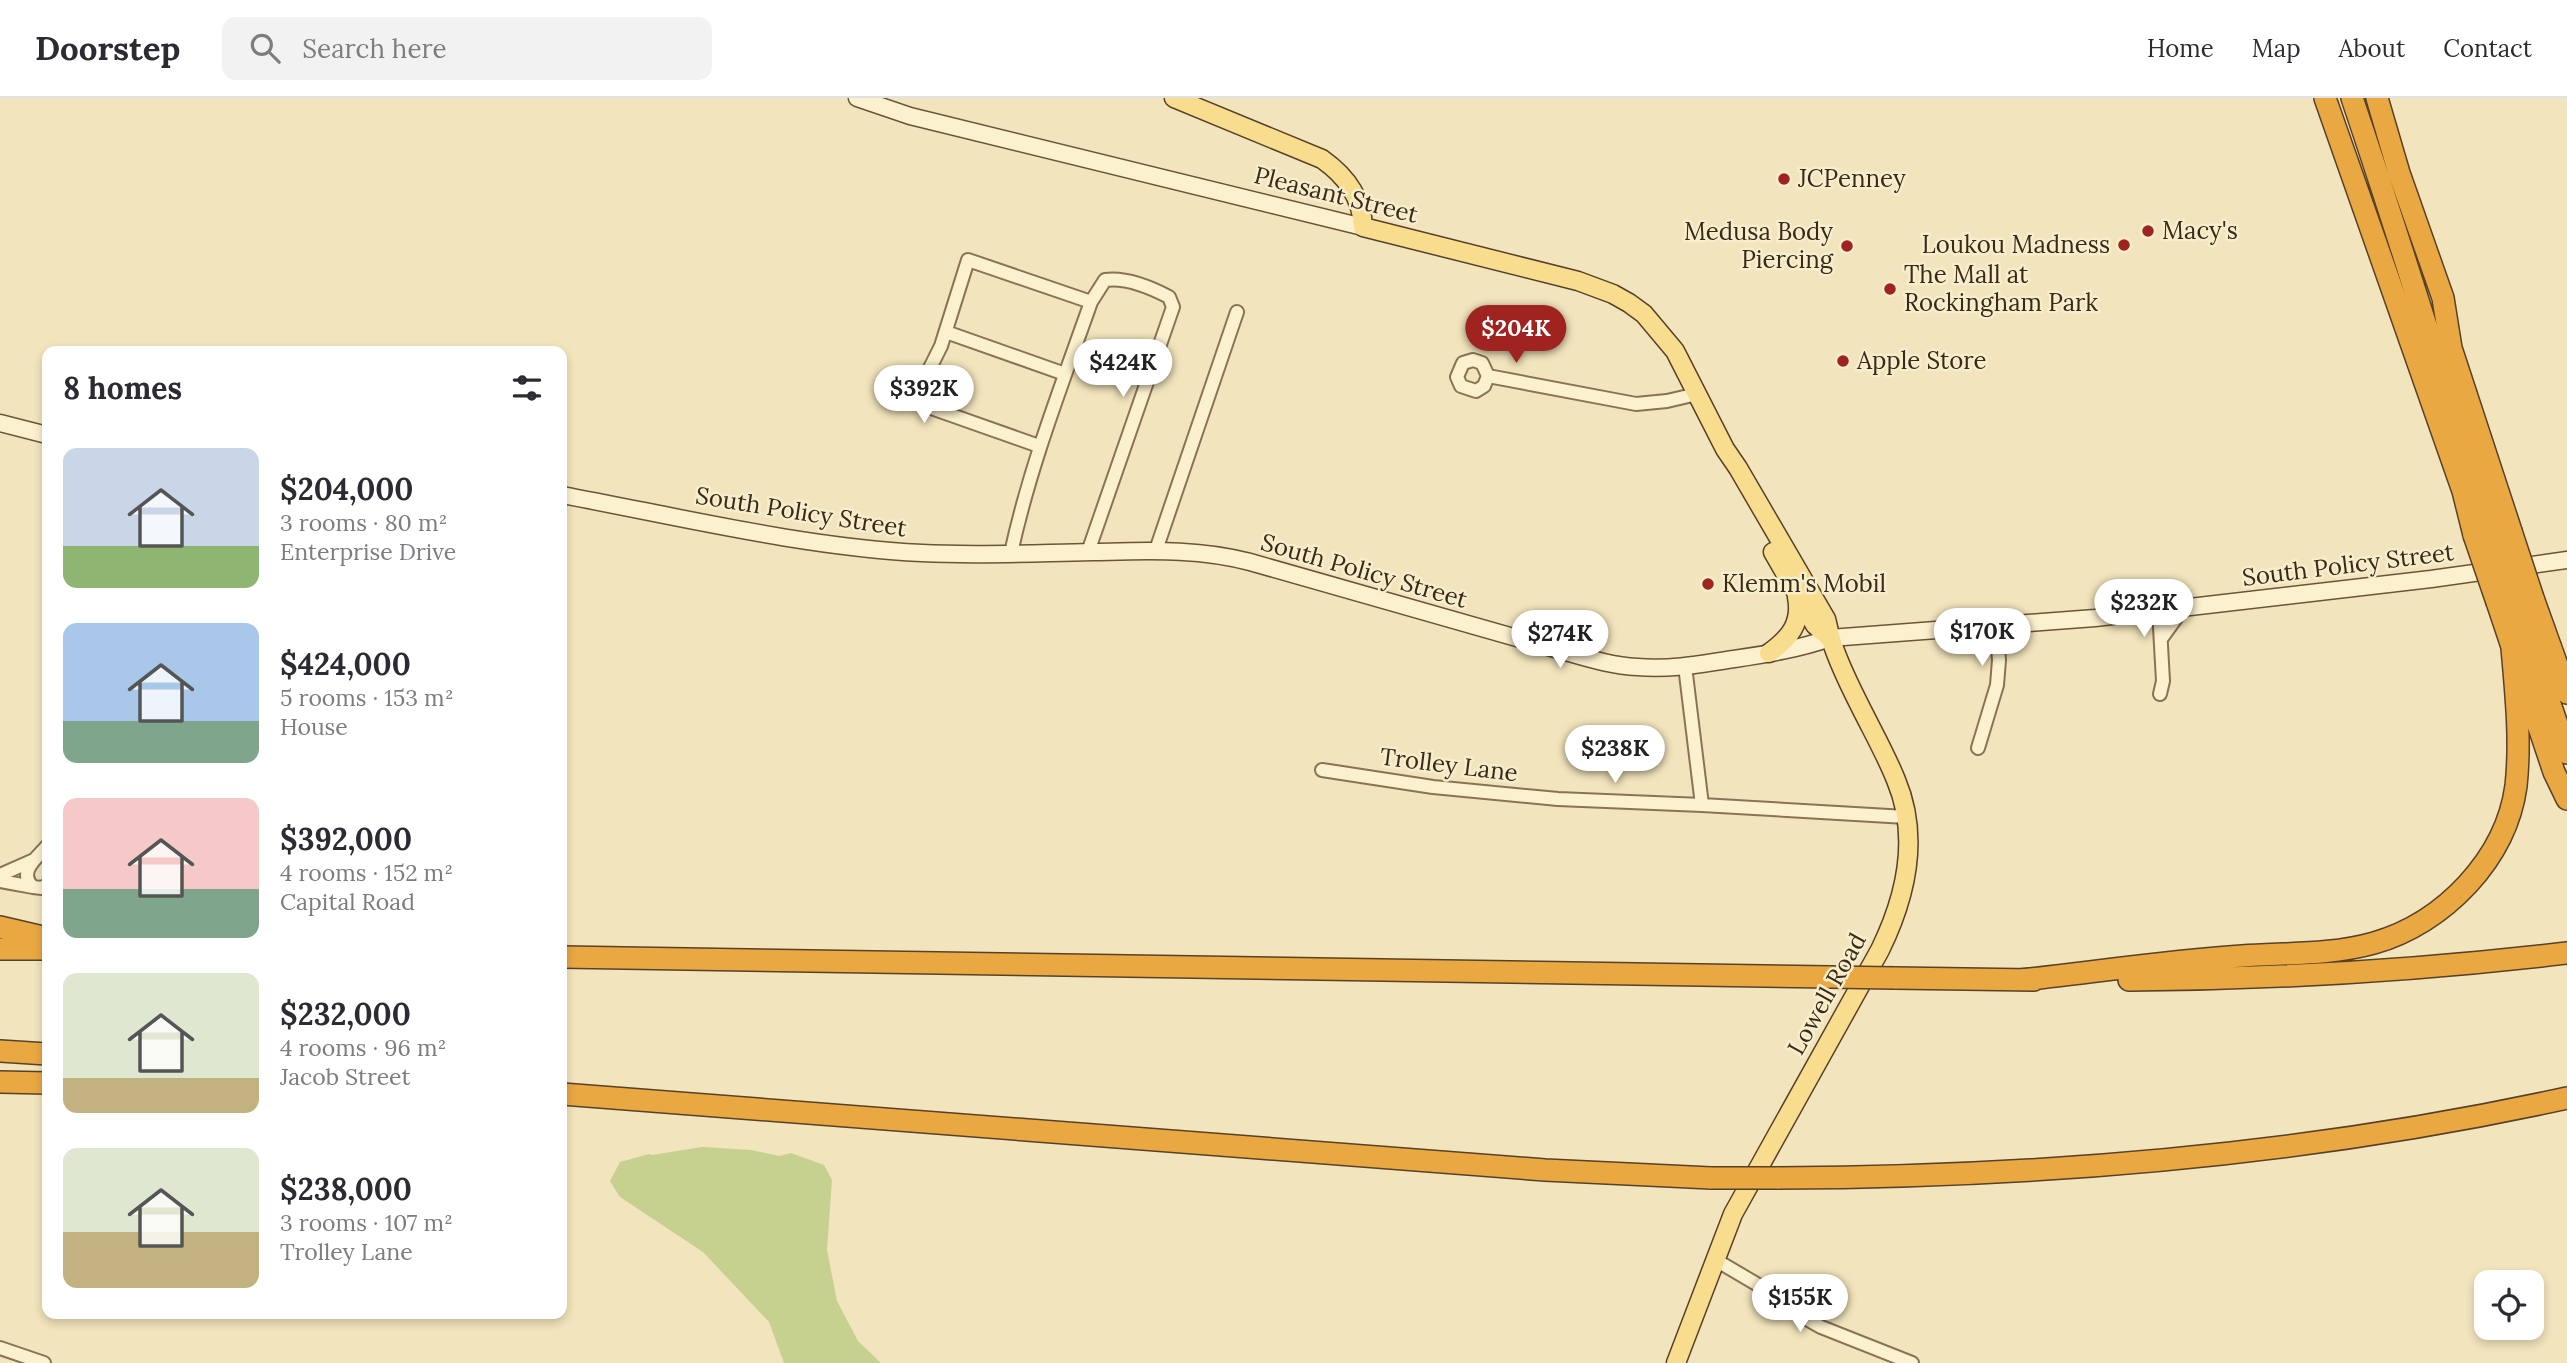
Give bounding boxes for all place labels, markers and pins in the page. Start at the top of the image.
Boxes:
place label: JCPenney [1797,163,1906,194]
marker: JCPenney [1776,171,1792,187]
place label: Macy's [2162,215,2238,246]
place label: Medusa Body Piercing [1684,216,1834,275]
marker: Macy's [2140,223,2156,239]
place label: Loukou Madness [1922,229,2110,260]
marker: Loukou Madness [2116,237,2132,253]
marker: Medusa Body Piercing [1839,238,1855,254]
place label: The Mall at Rockingham Park [1904,259,2098,318]
marker: The Mall at Rockingham Park [1882,281,1898,297]
pin: $204K [1467,306,1565,365]
pin: $424K [1074,340,1172,399]
place label: Apple Store [1856,345,1987,376]
marker: Apple Store [1835,353,1851,369]
pin: $392K [875,366,973,425]
place label: Klemm's Mobil [1722,568,1886,599]
marker: Klemm's Mobil [1700,576,1716,592]
pin: $232K [2095,580,2193,639]
pin: $170K [1933,608,2031,668]
pin: $274K [1511,610,1609,670]
pin: $238K [1566,726,1664,785]
pin: $155K [1751,1274,1849,1334]

